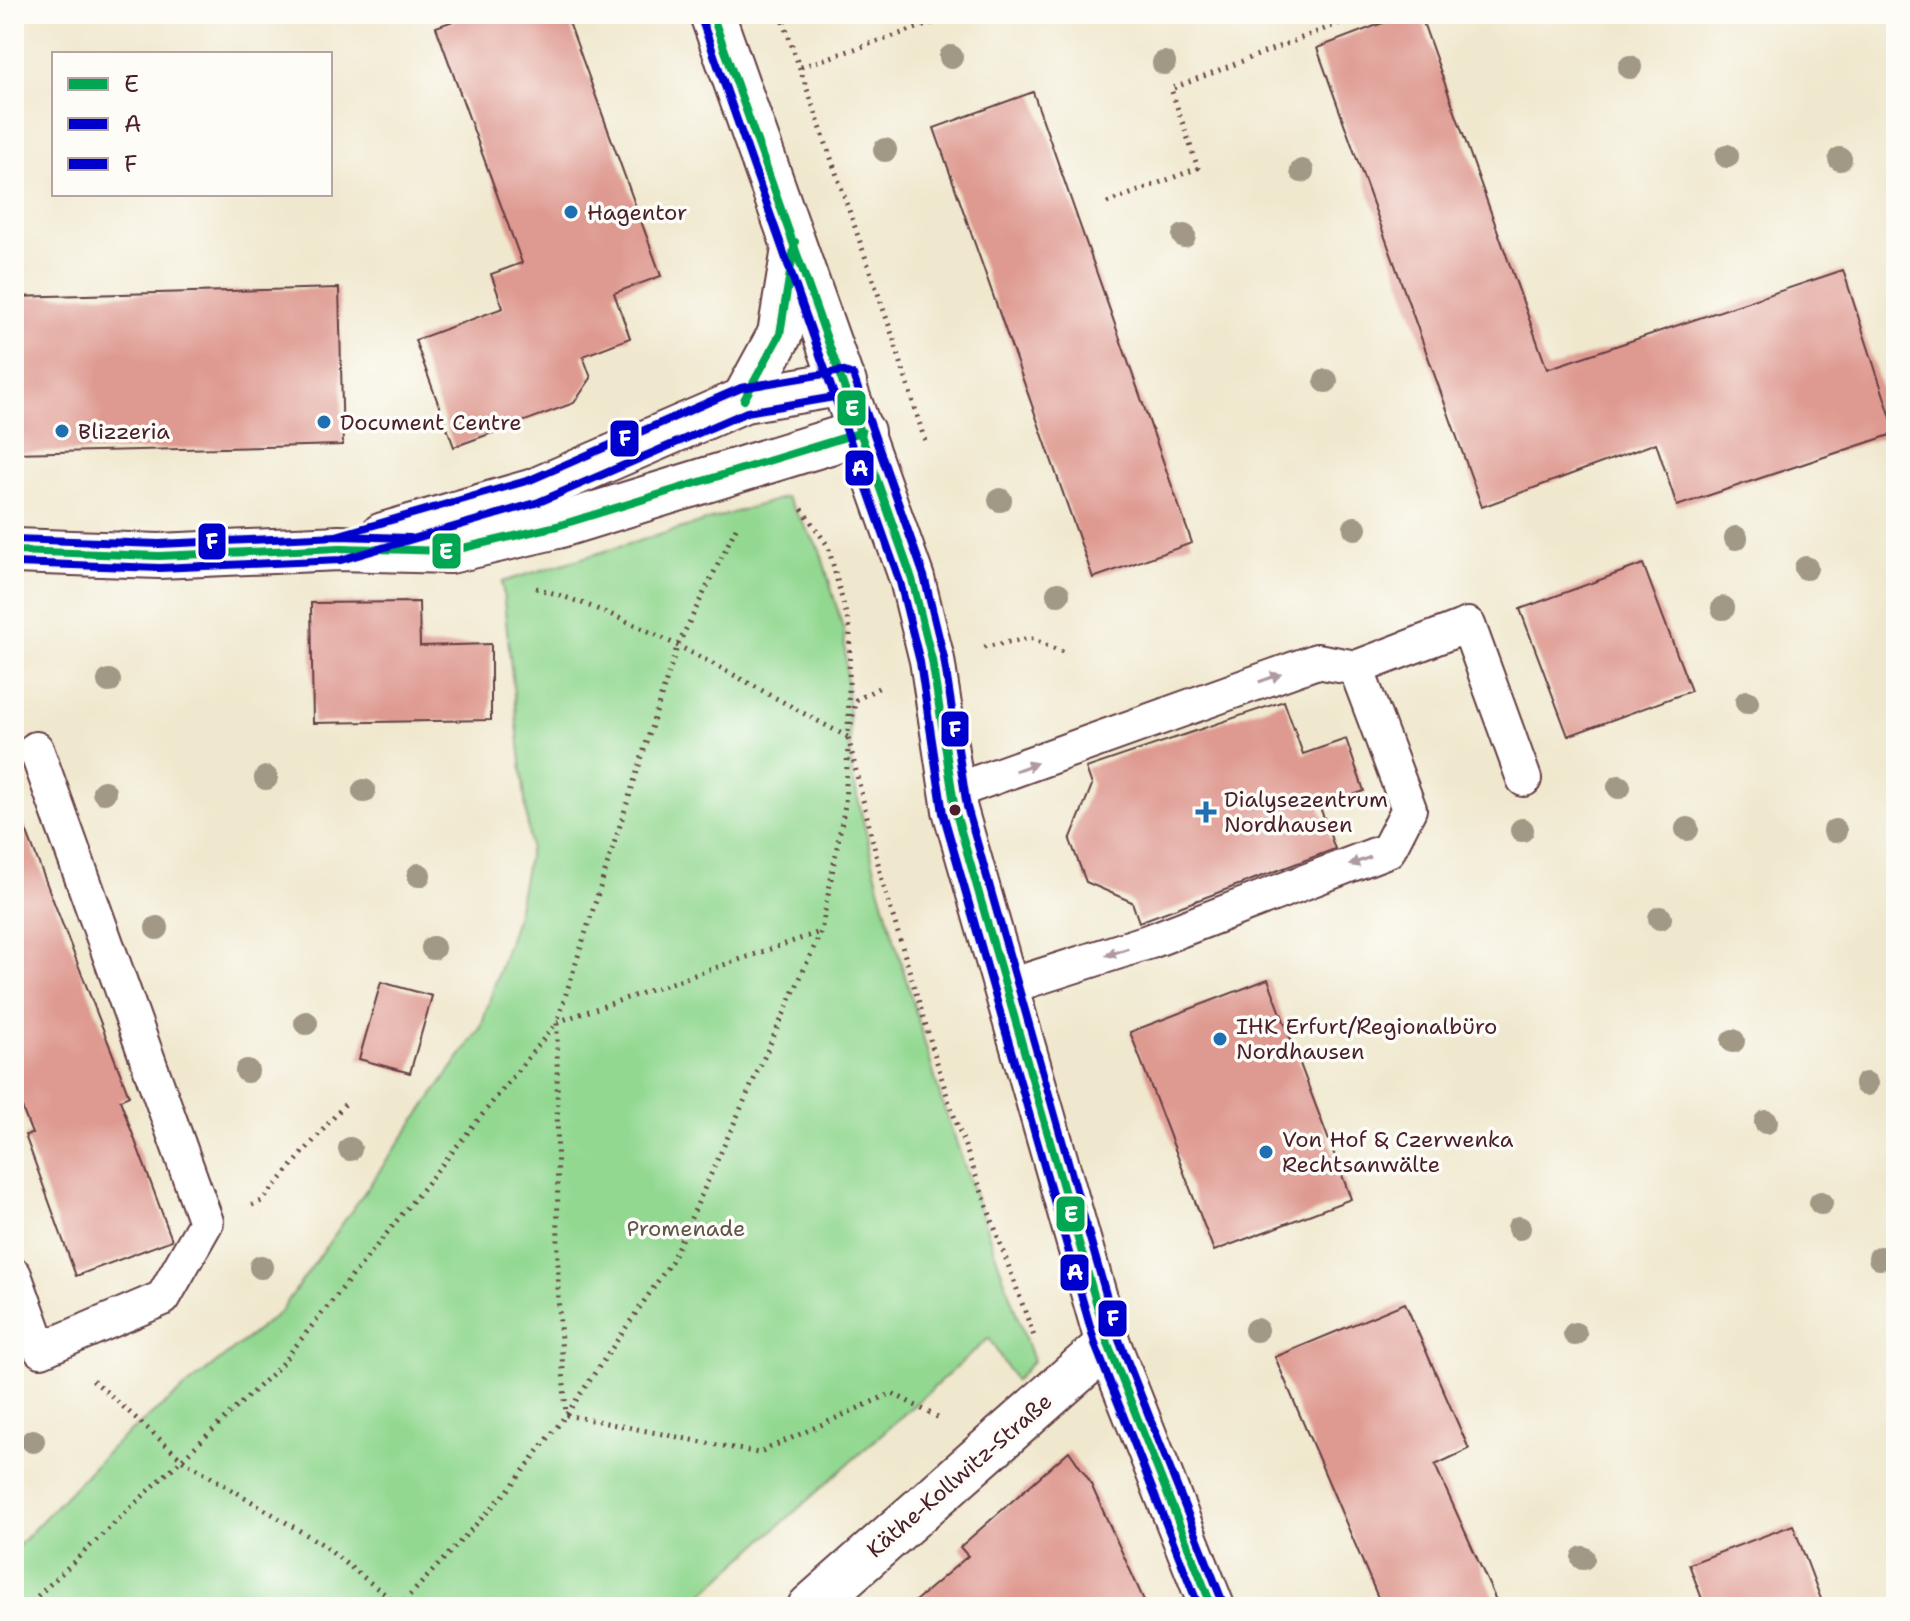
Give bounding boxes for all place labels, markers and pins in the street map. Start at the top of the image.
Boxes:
place label: Hagentor [587,198,688,227]
marker: Hagentor [562,203,580,221]
place label: Document Centre [340,408,522,437]
marker: Document Centre [315,413,333,431]
place label: Blizzeria [78,417,170,446]
marker: Blizzeria [53,422,71,440]
place label: Dialysezentrum Nordhausen [1224,785,1388,839]
marker: Dialysezentrum Nordhausen [1195,801,1217,823]
unlabelled marker [947,802,963,818]
place label: IHK Erfurt/Regionalbüro Nordhausen [1236,1012,1497,1066]
marker: IHK Erfurt/Regionalbüro Nordhausen [1211,1030,1229,1048]
place label: Von Hof & Czerwenka Rechtsanwälte [1282,1125,1514,1179]
marker: Von Hof & Czerwenka Rechtsanwälte [1257,1143,1275,1161]

